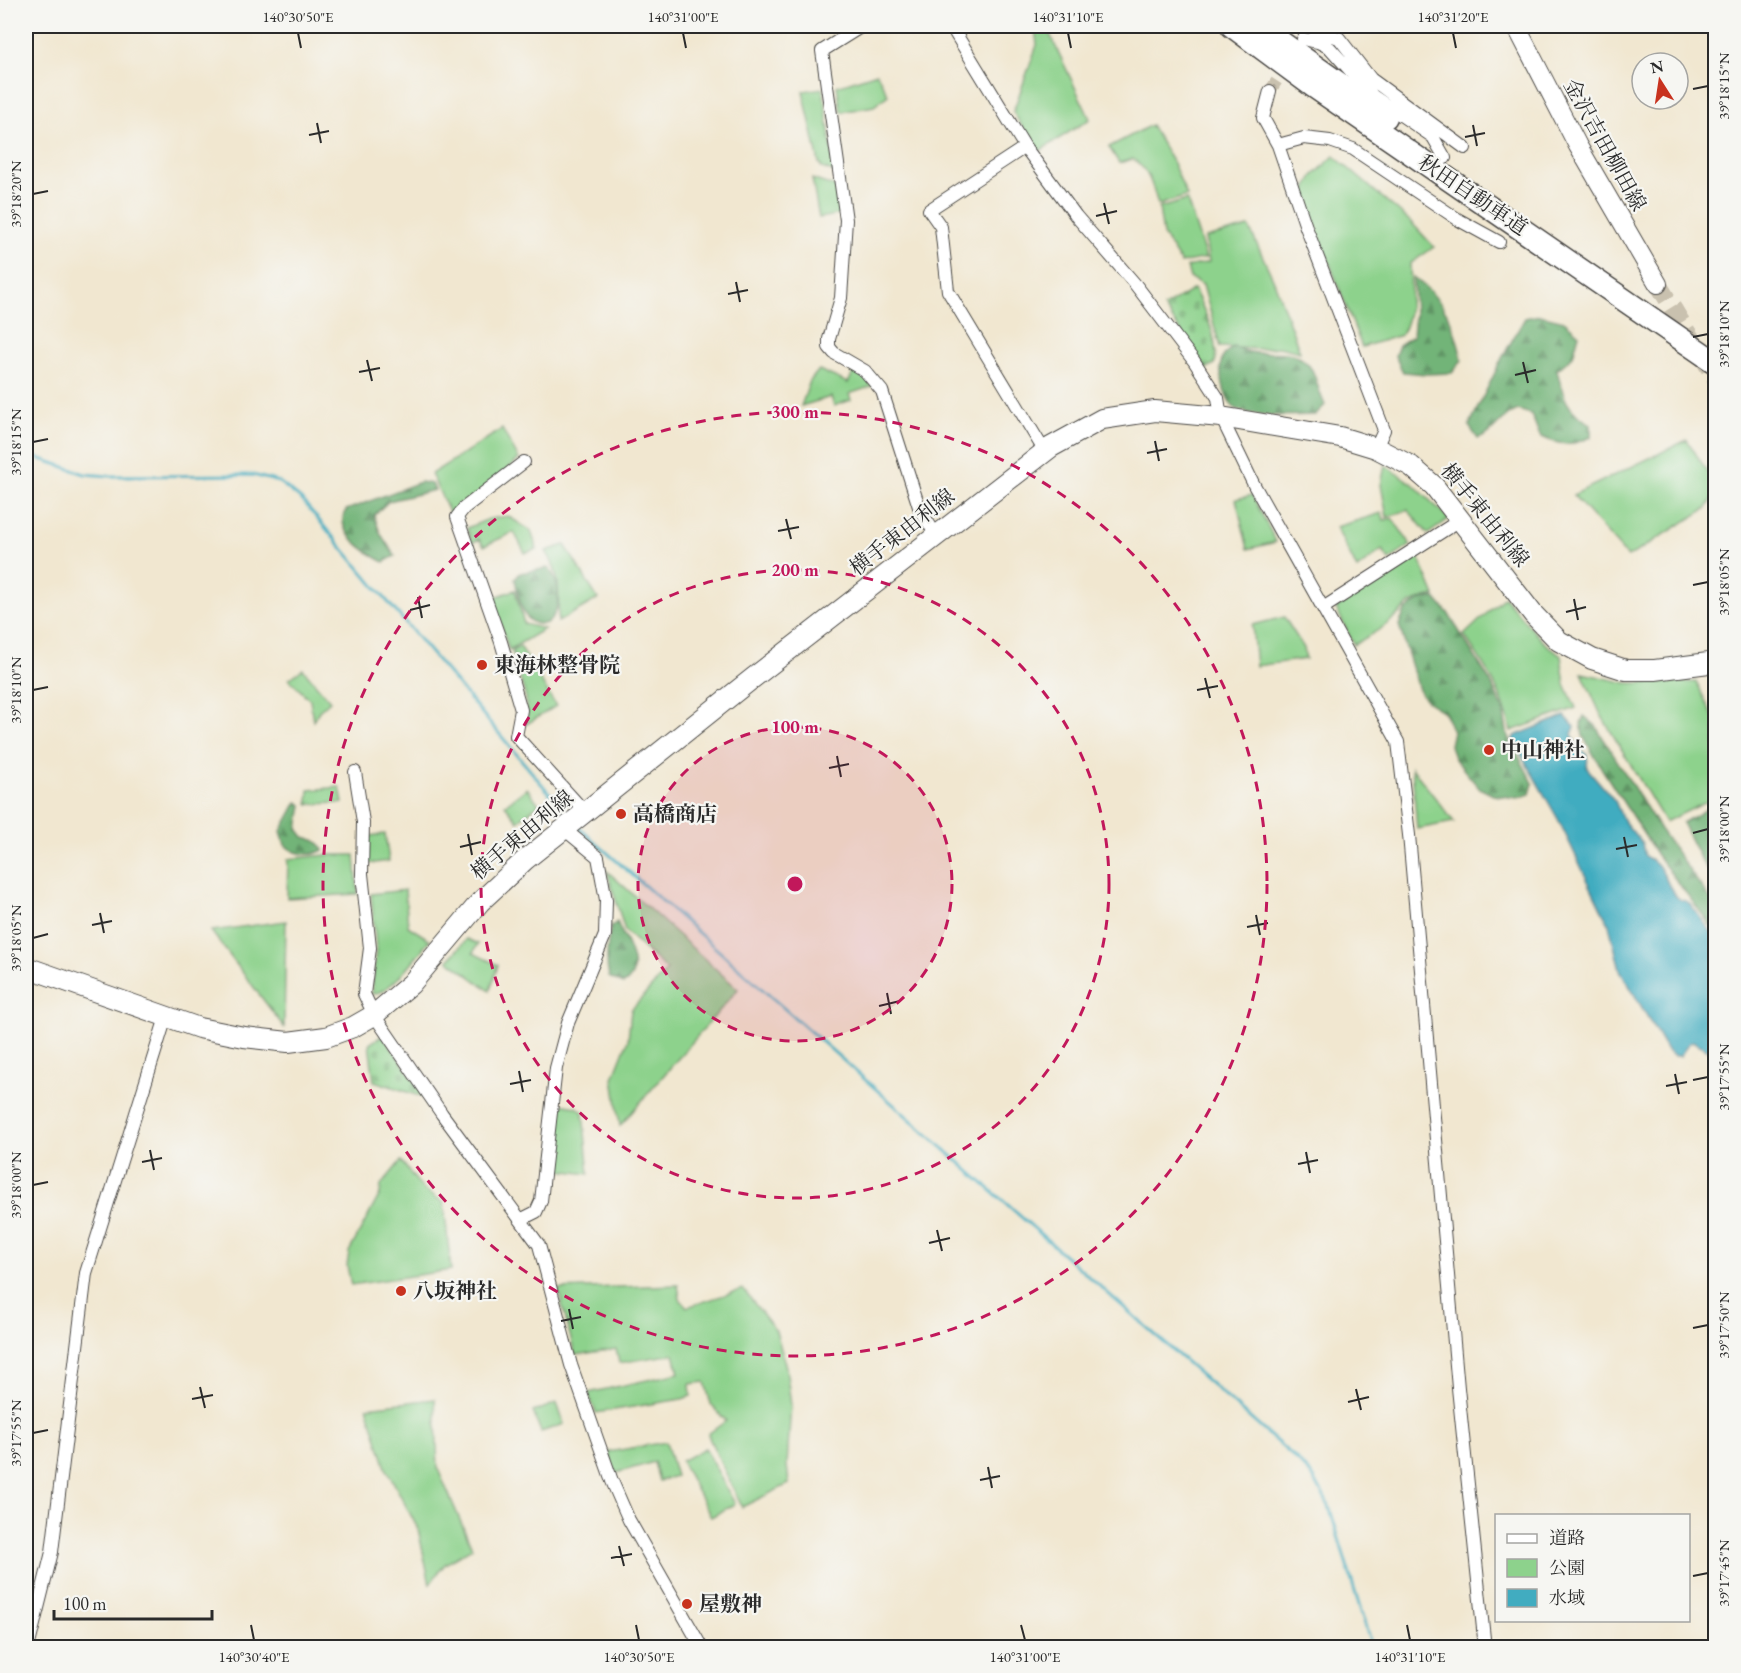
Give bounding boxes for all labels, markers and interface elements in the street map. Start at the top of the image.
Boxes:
text: 140°30'50"E [262,7,334,26]
text: 140°31'00"E [647,7,719,26]
text: 140°31'10"E [1032,7,1104,26]
text: 140°31'20"E [1417,7,1489,26]
north arrow [1630,51,1690,111]
text: 39°18'15"N [1714,52,1733,120]
text: N [1648,55,1666,78]
street label: 金沢吉田柳田線 [1558,74,1653,216]
street label: 秋田自動車道 [1414,148,1533,241]
text: 39°18'20"N [6,160,25,228]
text: 39°18'10"N [1714,300,1733,368]
text: 300 m [771,400,819,423]
text: 39°18'15"N [6,408,25,476]
street label: 横手東由利線 [1435,457,1536,572]
street label: 横手東由利線 [844,482,960,581]
text: 39°18'05"N [1714,548,1733,616]
text: 200 m [771,558,819,581]
place label: 東海林整骨院 [494,651,620,678]
text: 39°18'10"N [6,656,25,724]
marker: 東海林整骨院 [475,658,489,672]
text: 100 m [771,715,819,738]
place label: 中山神社 [1501,736,1585,763]
marker: 中山神社 [1482,743,1496,757]
street label: 横手東由利線 [465,784,579,885]
text: 39°18'00"N [1714,795,1733,863]
place label: 高橋商店 [633,800,717,827]
marker: 高橋商店 [614,807,628,821]
centre of rings [785,874,805,894]
text: 39°18'05"N [6,904,25,972]
text: 39°17'55"N [1714,1043,1733,1111]
text: 39°18'00"N [6,1151,25,1219]
place label: 八坂神社 [413,1277,497,1304]
marker: 八坂神社 [394,1284,408,1298]
text: 39°17'50"N [1714,1291,1733,1359]
text: 39°17'55"N [6,1399,25,1467]
legend [1495,1514,1690,1622]
text: 道路 [1549,1526,1585,1549]
text: 39°17'45"N [1714,1539,1733,1607]
text: 公園 [1549,1556,1585,1579]
scale bar [54,1583,212,1621]
text: 水域 [1549,1586,1585,1609]
place label: 屋敷神 [699,1590,762,1617]
text: 100 m [63,1592,107,1615]
marker: 屋敷神 [680,1597,694,1611]
text: 140°30'40"E [218,1647,290,1666]
text: 140°30'50"E [603,1647,675,1666]
text: 140°31'00"E [989,1647,1061,1666]
text: 140°31'10"E [1374,1647,1446,1666]

